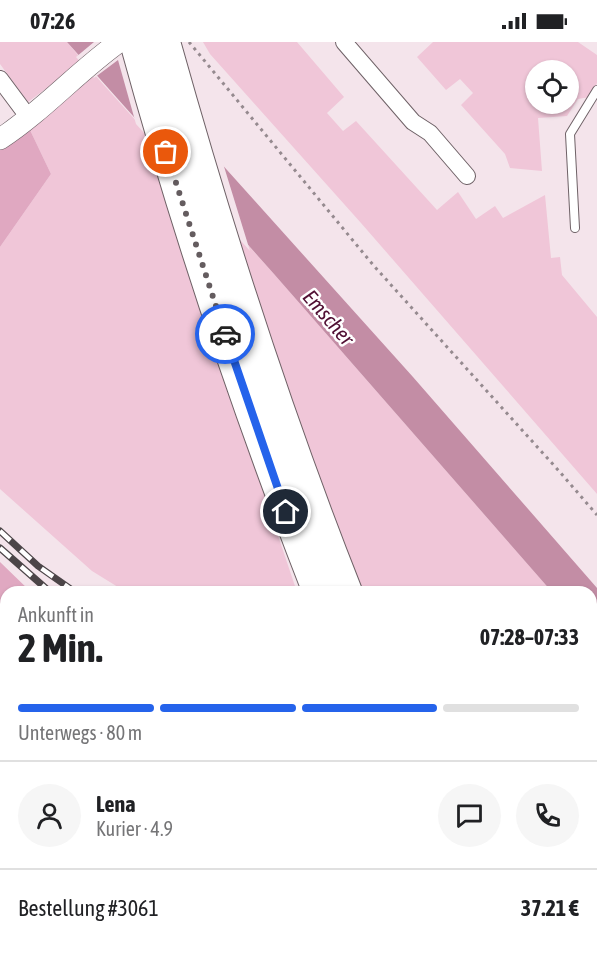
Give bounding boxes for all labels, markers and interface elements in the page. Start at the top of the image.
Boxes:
text: 07:26 [30,8,75,34]
map controls [525,60,579,114]
button: locate [525,60,579,114]
pin [140,126,191,177]
icon: bag [149,135,182,168]
water label: Emscher [299,285,360,350]
courier [195,304,255,364]
icon: car [209,318,242,351]
pin [260,486,311,537]
icon: home [269,495,302,528]
text: Ankunft in [18,603,94,626]
text: 07:28–07:33 [480,624,579,650]
text: 2 Min. [18,626,103,670]
text: Unterwegs · 80 m [18,721,142,744]
button: person [18,784,81,847]
button: chat [438,784,501,847]
button: phone [516,784,579,847]
text: Lena [96,791,135,817]
text: Kurier · 4.9 [96,817,173,840]
text: Bestellung #3061 [18,895,159,921]
text: 37.21 € [521,895,579,921]

